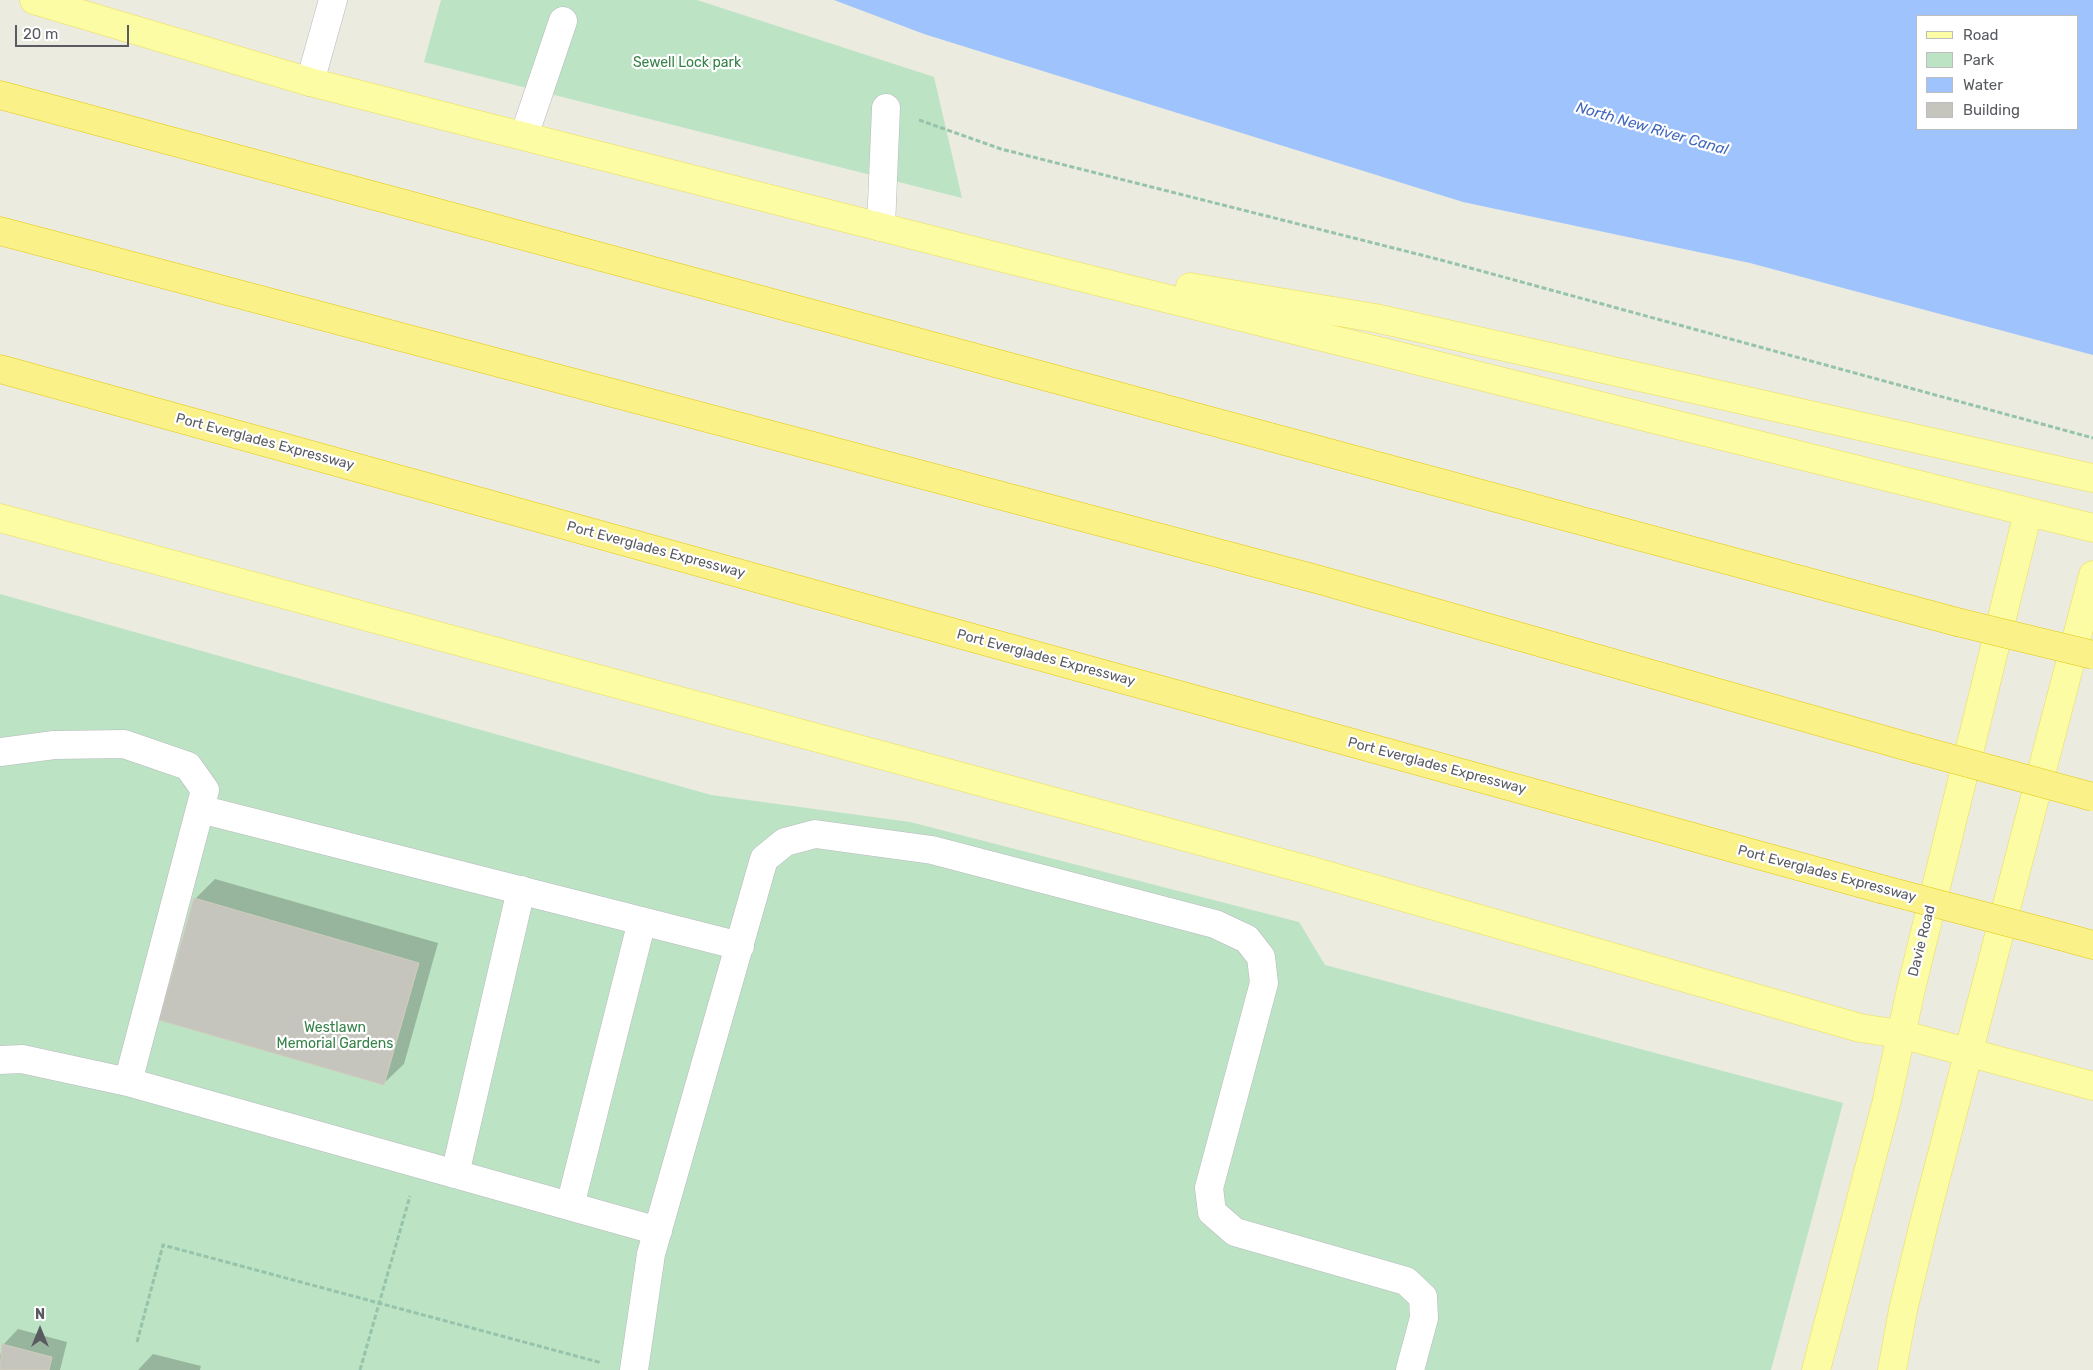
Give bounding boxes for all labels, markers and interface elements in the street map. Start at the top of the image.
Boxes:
scale bar [18,15,131,47]
legend [1916,15,2078,130]
text: 20 m [23,25,58,43]
text: Road [1963,26,1999,44]
text: Park [1963,51,1994,69]
park label: Sewell Lock park [633,55,741,71]
text: Water [1963,76,2003,94]
water label: North New River Canal [1574,99,1730,159]
text: Building [1963,101,2020,119]
street label: Port Everglades Expressway [174,410,356,474]
street label: Port Everglades Expressway [565,518,747,582]
street label: Port Everglades Expressway [955,626,1137,690]
street label: Port Everglades Expressway [1346,734,1528,798]
street label: Port Everglades Expressway [1736,842,1918,906]
street label: Davie Road [1905,904,1939,978]
park label: Westlawn Memorial Gardens [277,1020,393,1052]
north arrow [15,1305,65,1355]
text: N [35,1306,45,1323]

